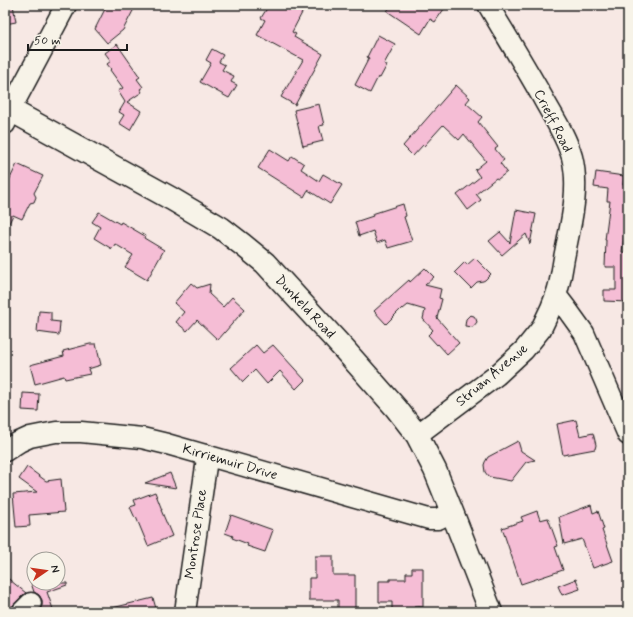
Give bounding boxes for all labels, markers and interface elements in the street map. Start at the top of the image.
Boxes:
scale bar [28,26,127,52]
text: 50 m [34,33,61,49]
street label: Crieff Road [529,86,577,156]
street label: Dunkeld Road [271,271,339,343]
street label: Struan Avenue [452,339,532,410]
street label: Kirriemuir Drive [180,440,280,484]
street label: Montrose Place [181,488,211,580]
north arrow [26,551,66,591]
text: N [47,564,62,574]

